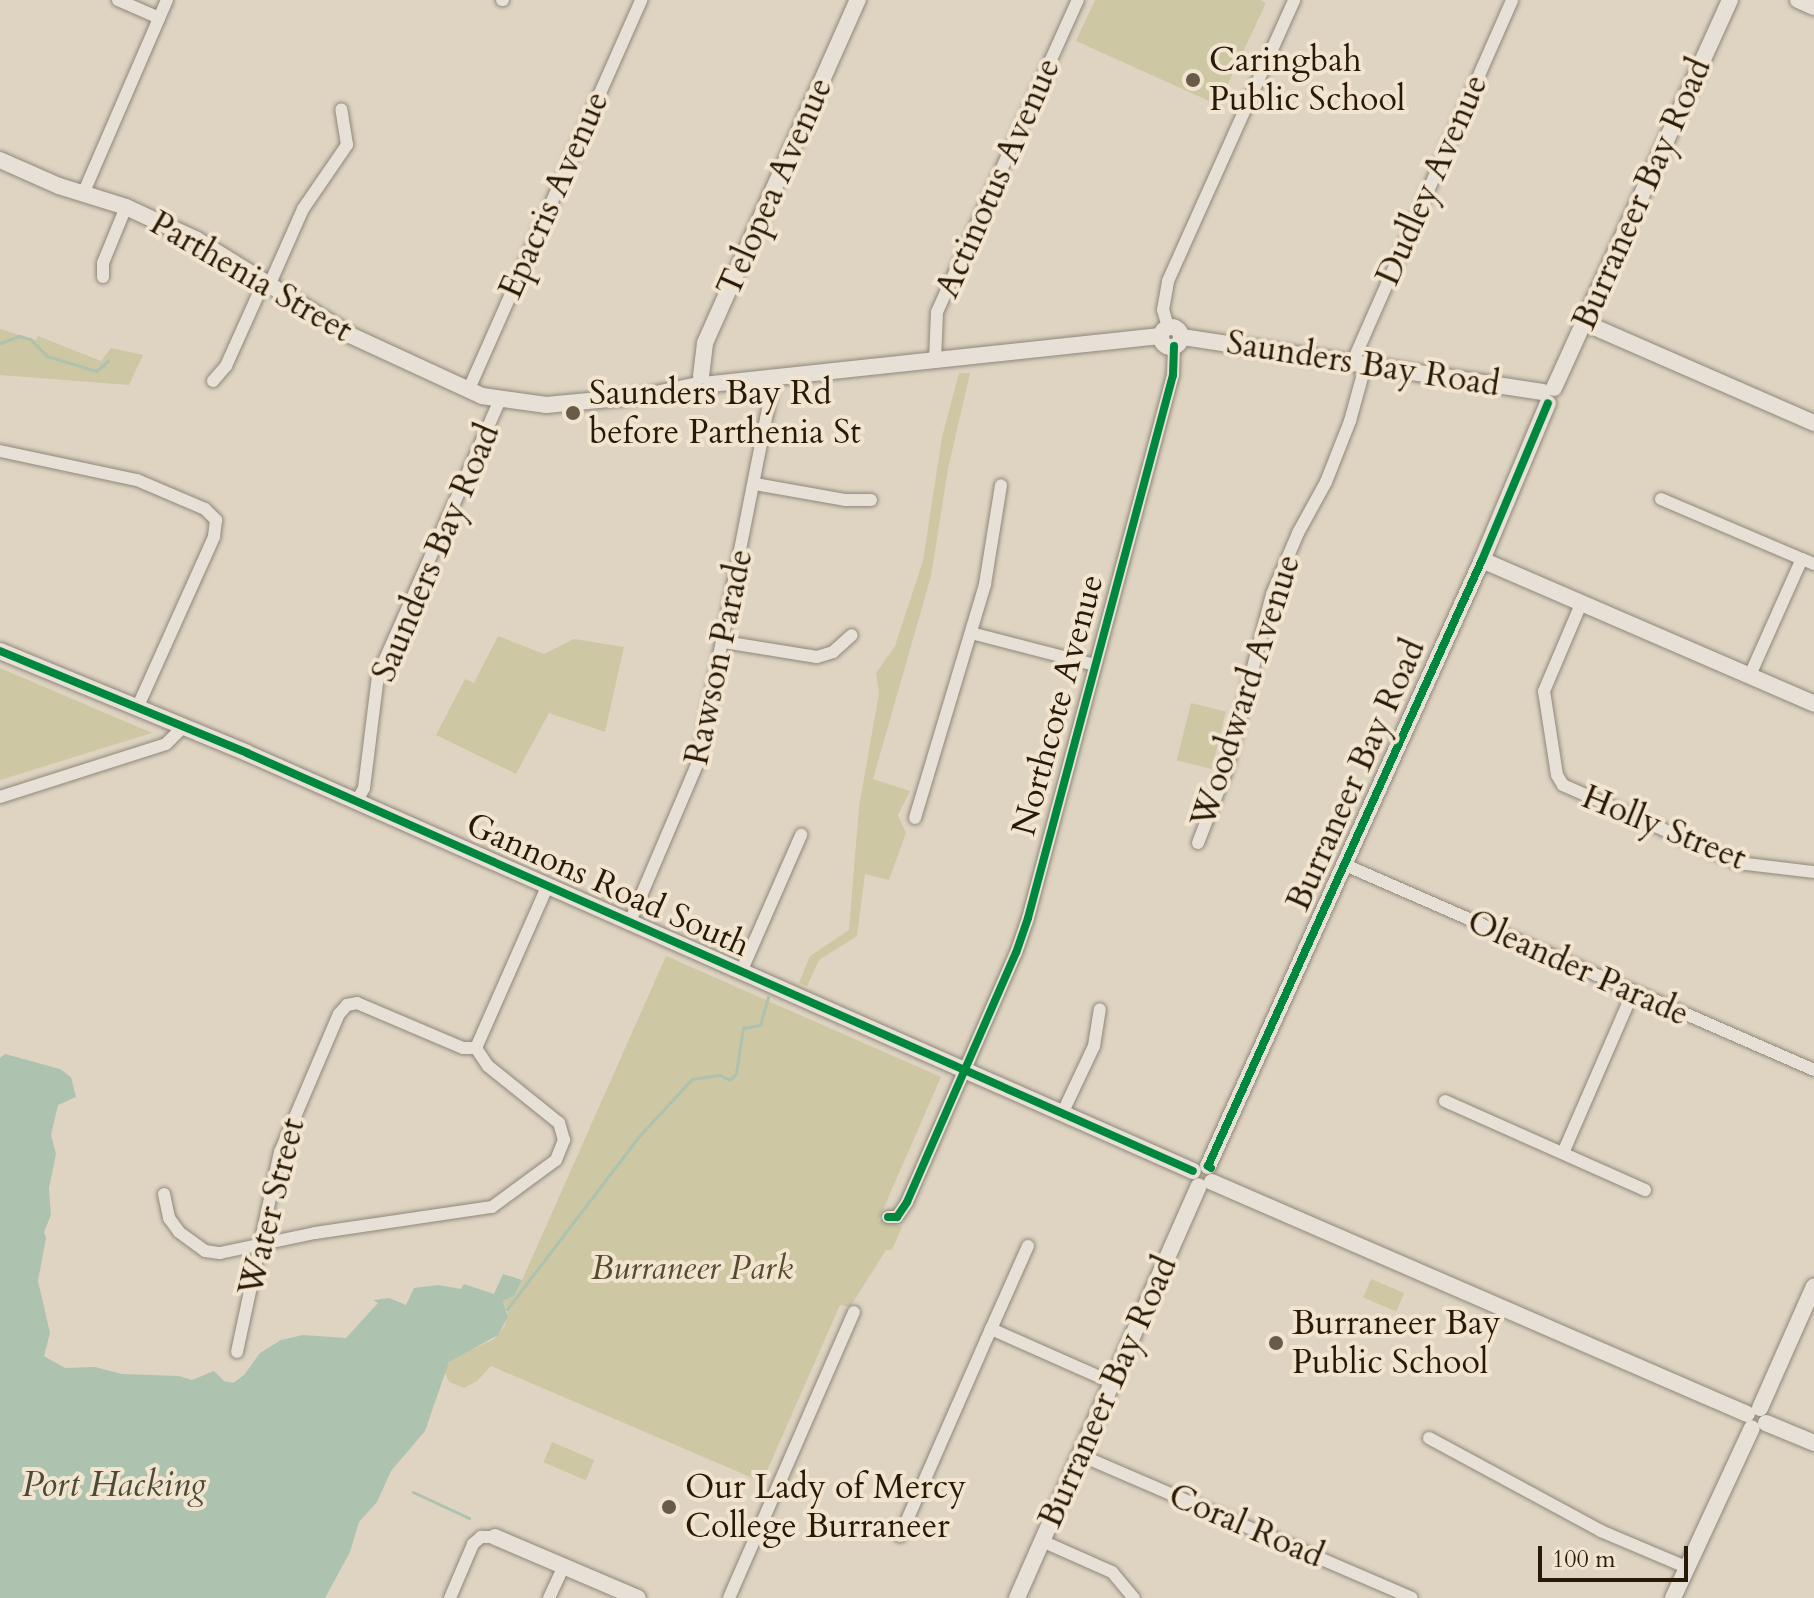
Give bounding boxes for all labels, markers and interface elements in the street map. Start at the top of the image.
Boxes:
place label: Caringbah Public School [1209,40,1405,120]
street label: Actinotus Avenue [927,52,1069,304]
street label: Burraneer Bay Road [1564,52,1720,336]
street label: Dudley Avenue [1367,69,1497,291]
street label: Telopea Avenue [709,71,841,303]
marker: Caringbah Public School [1184,71,1202,89]
street label: Epacris Avenue [490,85,618,305]
street label: Parthenia Street [143,203,359,351]
street label: Saunders Bay Road [1224,322,1502,406]
place label: Saunders Bay Rd before Parthenia St [589,373,861,452]
marker: Saunders Bay Rd before Parthenia St [564,404,582,422]
street label: Saunders Bay Road [363,418,509,688]
street label: Rawson Parade [676,546,762,768]
street label: Woodward Avenue [1183,550,1309,832]
street label: Northcote Avenue [1004,570,1112,840]
street label: Burraneer Bay Road [1278,633,1434,917]
street label: Holly Street [1576,777,1752,879]
street label: Gannons Road South [460,804,756,966]
street label: Oleander Parade [1461,901,1695,1035]
street label: Water Street [230,1114,314,1300]
park label: Burraneer Park [591,1249,793,1289]
street label: Burraneer Bay Road [1030,1250,1186,1534]
place label: Burraneer Bay Public School [1292,1303,1501,1382]
marker: Burraneer Bay Public School [1267,1334,1285,1352]
water label: Port Hacking [22,1463,206,1507]
place label: Our Lady of Mercy College Burraneer [685,1467,966,1546]
street label: Coral Road [1163,1475,1329,1577]
marker: Our Lady of Mercy College Burraneer [660,1498,678,1516]
scale bar [1542,1530,1692,1580]
text: 100 m [1552,1543,1616,1576]

